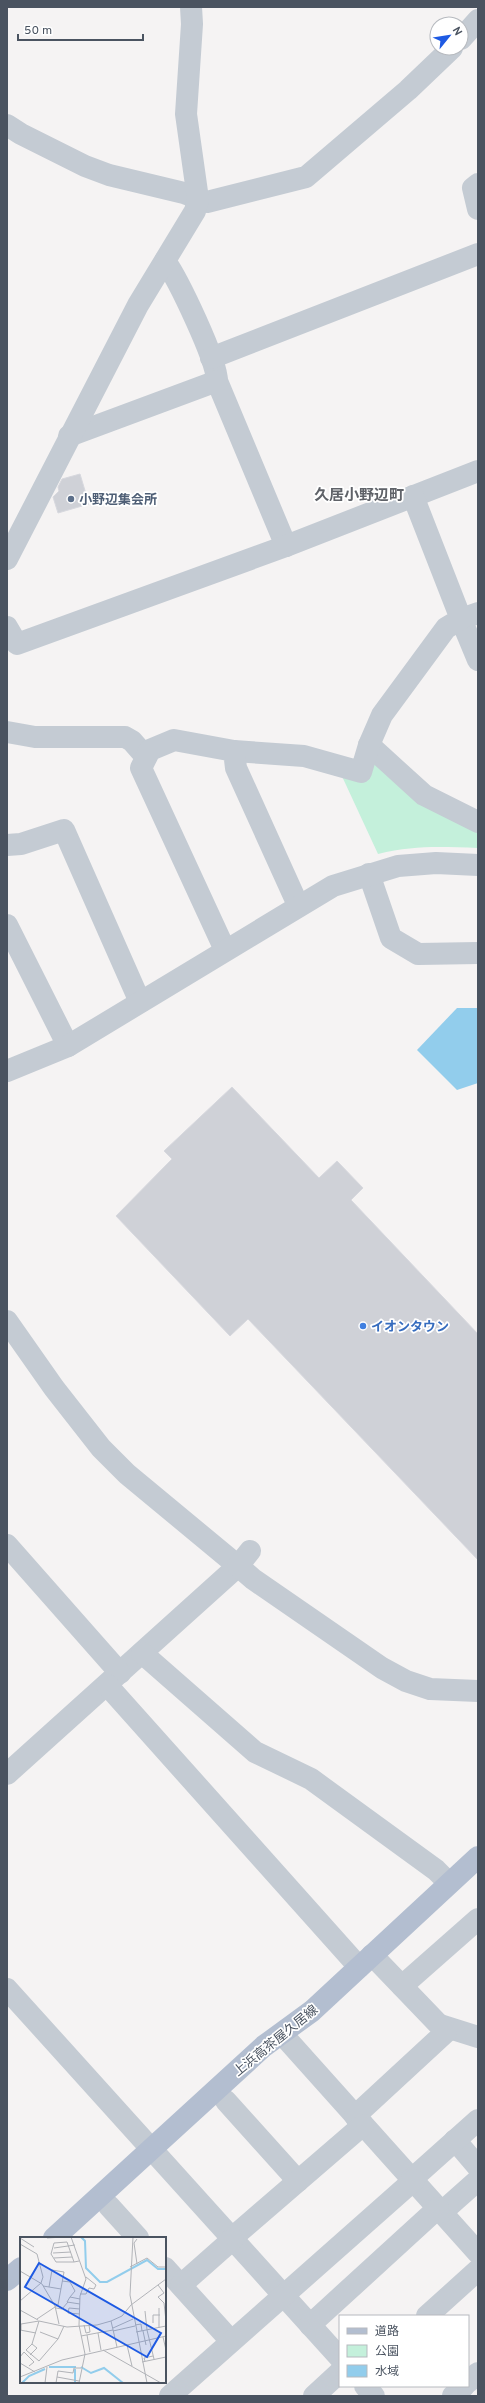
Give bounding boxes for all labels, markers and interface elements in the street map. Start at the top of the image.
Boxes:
scale bar [18,16,143,42]
north arrow [429,16,469,56]
text: 50 m [24,23,52,39]
text: N [449,25,465,38]
district label: 久居小野辺町 [314,487,404,506]
place label: 小野辺集会所 [79,492,157,509]
marker: 小野辺集会所 [66,494,76,504]
place label: イオンタウン [371,1320,449,1336]
marker: イオンタウン [358,1321,368,1331]
street label: 上浜高茶屋久居線 [230,2002,322,2081]
inset map [20,2237,166,2383]
legend [339,2315,469,2387]
text: 道路 [375,2324,399,2340]
text: 公園 [375,2344,399,2360]
text: 水域 [375,2364,399,2380]

